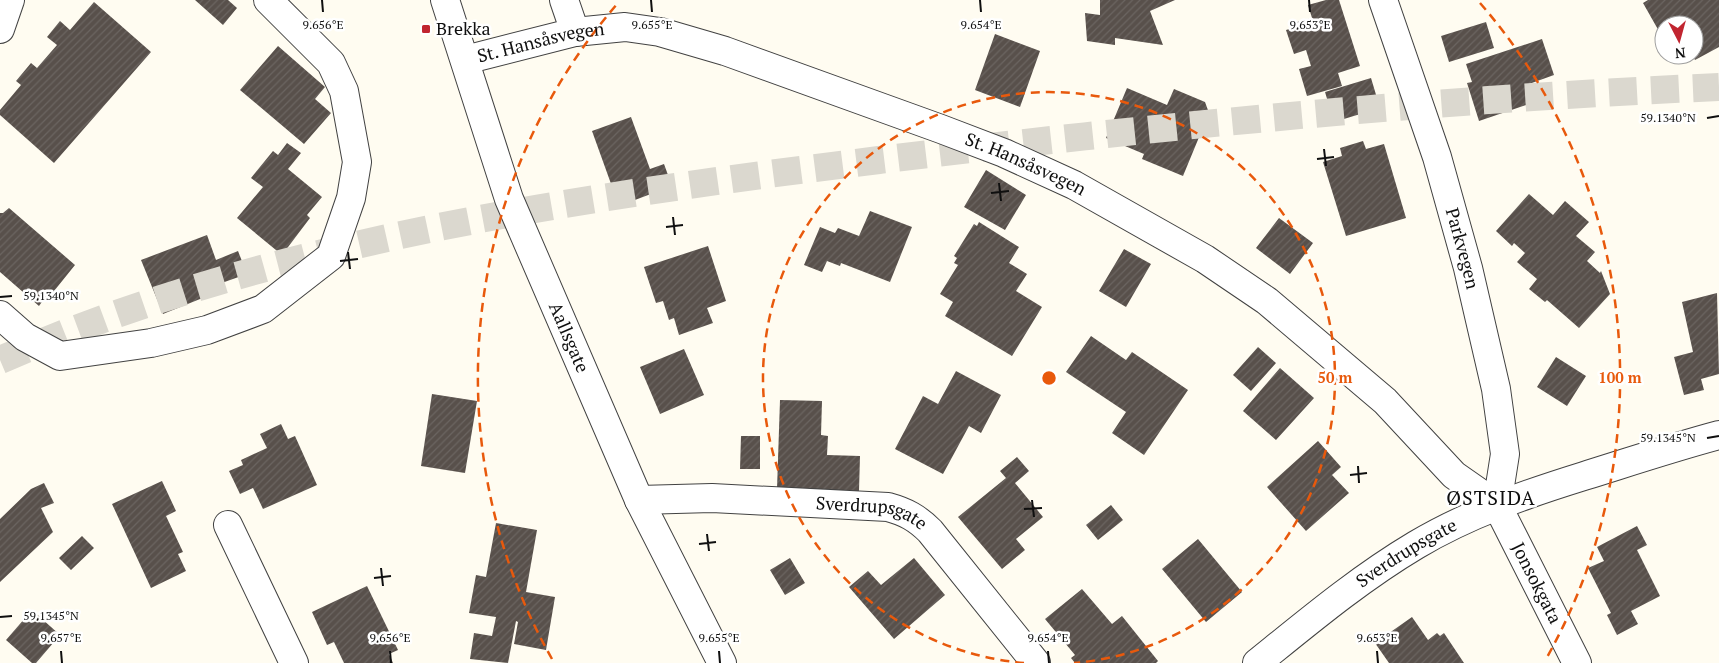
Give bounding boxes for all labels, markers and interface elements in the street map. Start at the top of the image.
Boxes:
north arrow [1654,15,1704,65]
place label: Brekka [436,16,491,40]
street label: St. Hansåsvegen [475,16,606,67]
text: 9.656°E [302,17,344,32]
text: 9.655°E [631,17,673,32]
text: 9.654°E [960,17,1002,32]
text: 9.653°E [1289,17,1331,32]
marker: Brekka [420,23,432,35]
text: N [1674,43,1687,63]
text: 59.1340°N [1640,110,1696,125]
street label: St. Hansåsvegen [962,126,1091,201]
street label: Parkvegen [1441,205,1486,292]
text: 59.1340°N [23,288,79,303]
street label: Aallsgate [544,298,596,376]
text: 50 m [1318,367,1353,387]
text: 100 m [1598,367,1642,387]
centre of rings [1040,369,1058,387]
text: 59.1345°N [1640,430,1696,445]
district label: ØSTSIDA [1446,484,1536,511]
street label: Sverdrupsgate [815,490,933,534]
street label: Sverdrupsgate [1351,512,1460,592]
street label: Jonsokgata [1507,538,1568,627]
text: 59.1345°N [23,608,79,623]
text: 9.657°E [40,630,82,645]
text: 9.656°E [369,630,411,645]
text: 9.655°E [698,630,740,645]
text: 9.654°E [1027,630,1069,645]
text: 9.653°E [1356,630,1398,645]

